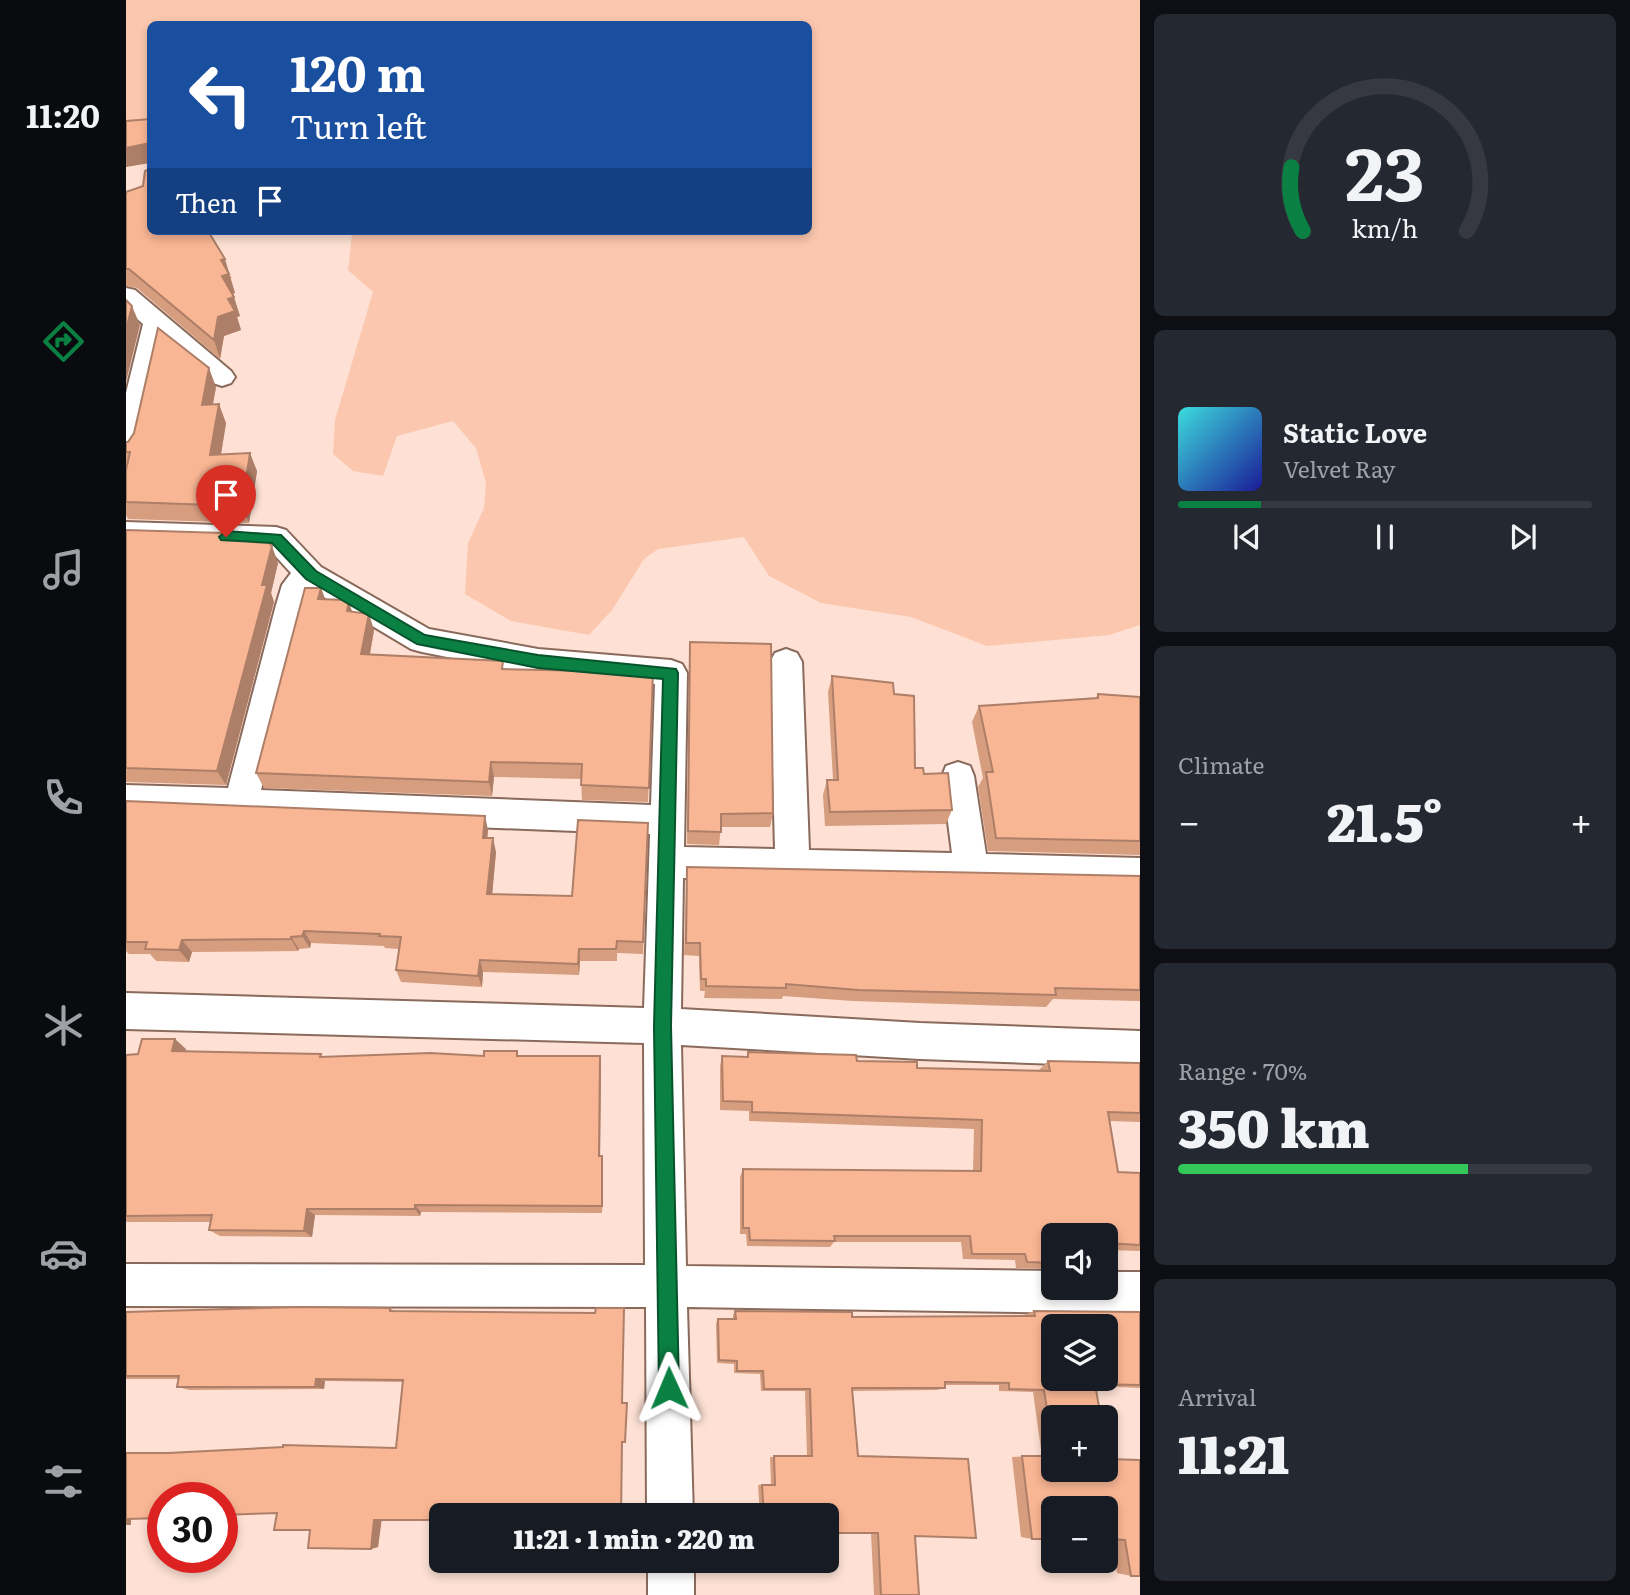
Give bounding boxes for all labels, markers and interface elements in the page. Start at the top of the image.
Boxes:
text: 120 m [290,34,425,107]
icon: left [175,49,266,140]
text: 11:20 [26,90,100,138]
text: Turn left [290,101,427,149]
text: 23 [1345,115,1425,223]
text: Then [175,182,237,221]
icon: arrive [251,182,289,220]
text: km/h [1352,209,1418,246]
icon: directions [39,317,88,366]
text: Static Love [1283,412,1427,451]
text: Velvet Ray [1283,451,1395,485]
pin [196,465,256,537]
icon: arrive [207,476,245,514]
icon: previous [1228,518,1266,556]
icon: pause [1366,518,1404,556]
icon: next [1504,518,1542,556]
icon: music [39,545,88,594]
text: Climate [1178,747,1264,781]
icon: phone [39,773,88,822]
text: 21.5° [1327,781,1443,858]
text: − [1178,791,1200,848]
text: + [1570,791,1592,848]
icon: climate [39,1001,88,1050]
text: Range · 70% [1178,1053,1307,1087]
text: 350 km [1178,1087,1370,1164]
map controls [1041,1223,1118,1573]
button: sound [1041,1223,1118,1300]
icon: car [39,1229,88,1278]
button: layers [1041,1314,1118,1391]
position arrow [632,1351,706,1425]
text: Arrival [1178,1379,1257,1413]
button: + [1041,1405,1118,1482]
text: 11:21 [1178,1413,1289,1490]
icon: filters [39,1457,88,1506]
speed limit sign: 30 [147,1482,238,1573]
button: − [1041,1496,1118,1573]
text: 11:21 · 1 min · 220 m [513,1518,755,1557]

